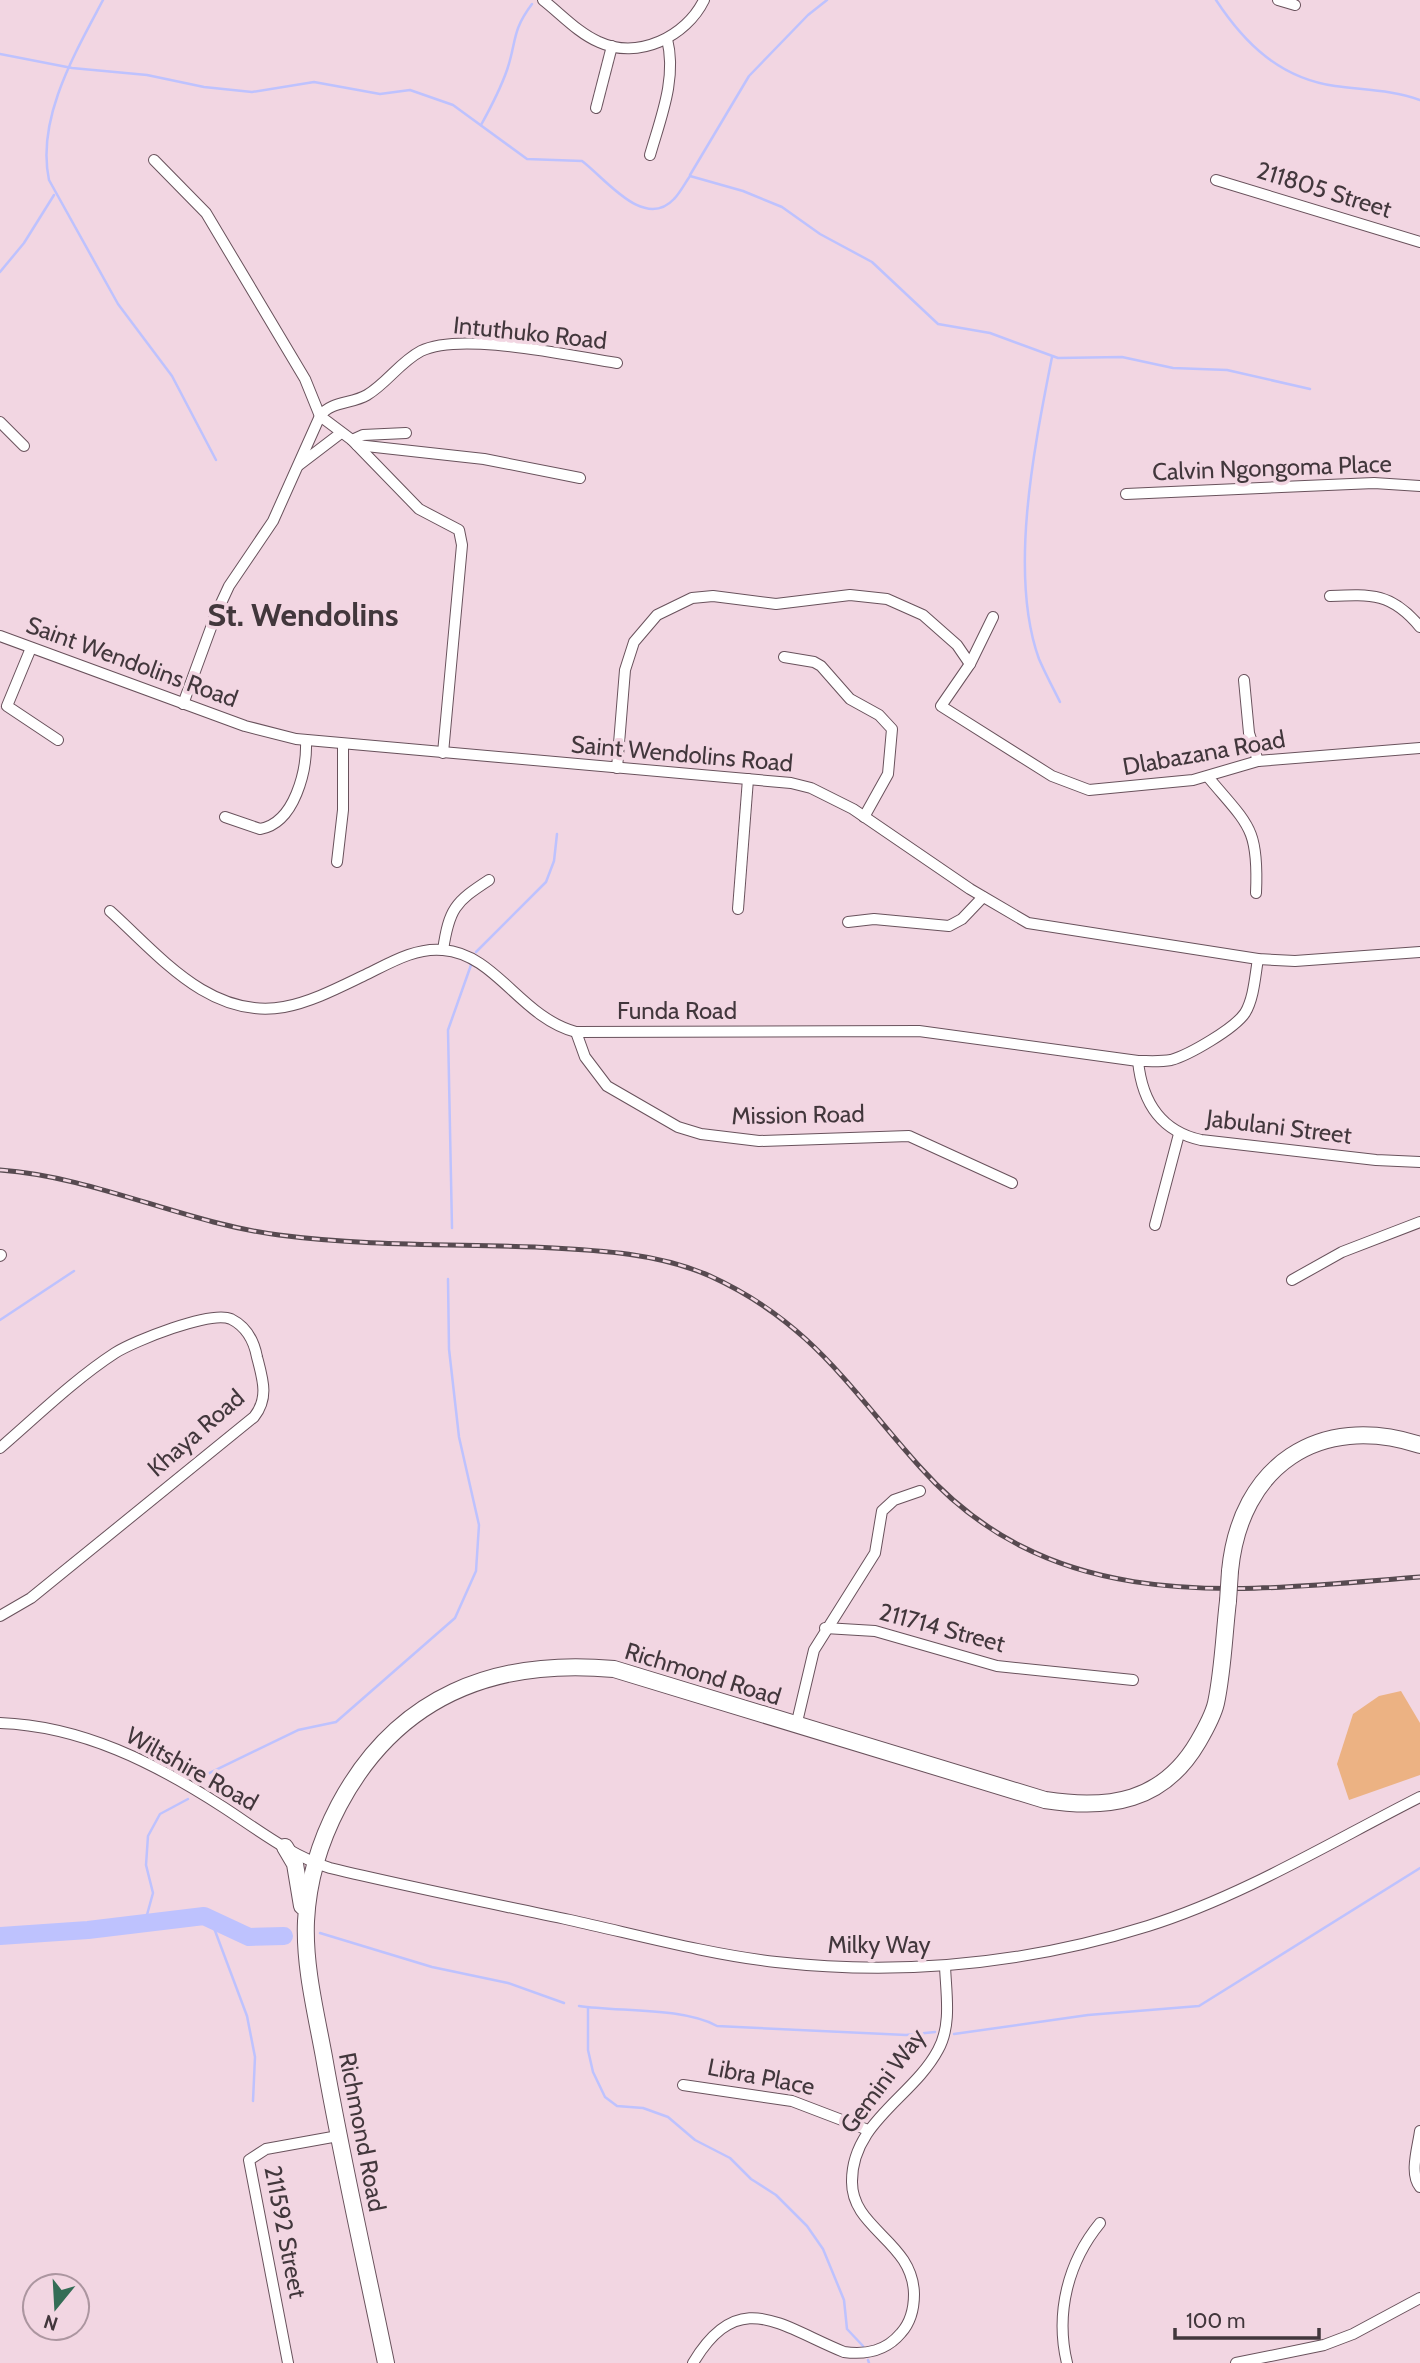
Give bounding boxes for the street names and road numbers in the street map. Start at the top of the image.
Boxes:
street label: 211805 Street [1253,155,1395,224]
street label: Intuthuko Road [452,310,608,355]
street label: Calvin Ngongoma Place [1152,449,1392,486]
street label: Saint Wendolins Road [22,610,242,713]
street label: Dlabazana Road [1120,724,1287,781]
street label: Saint Wendolins Road [570,729,794,778]
street label: Funda Road [617,996,737,1025]
street label: Mission Road [731,1099,865,1130]
street label: Jabulani Street [1204,1103,1353,1150]
street label: Khaya Road [141,1383,250,1482]
street label: 211714 Street [876,1597,1008,1658]
street label: Richmond Road [622,1636,785,1711]
street label: Wiltshire Road [121,1720,263,1817]
street label: Milky Way [827,1930,931,1959]
street label: Gemini Way [834,2023,931,2139]
street label: Richmond Road [333,2050,392,2214]
street label: Libra Place [705,2052,817,2101]
street label: 211592 Street [258,2163,313,2301]

